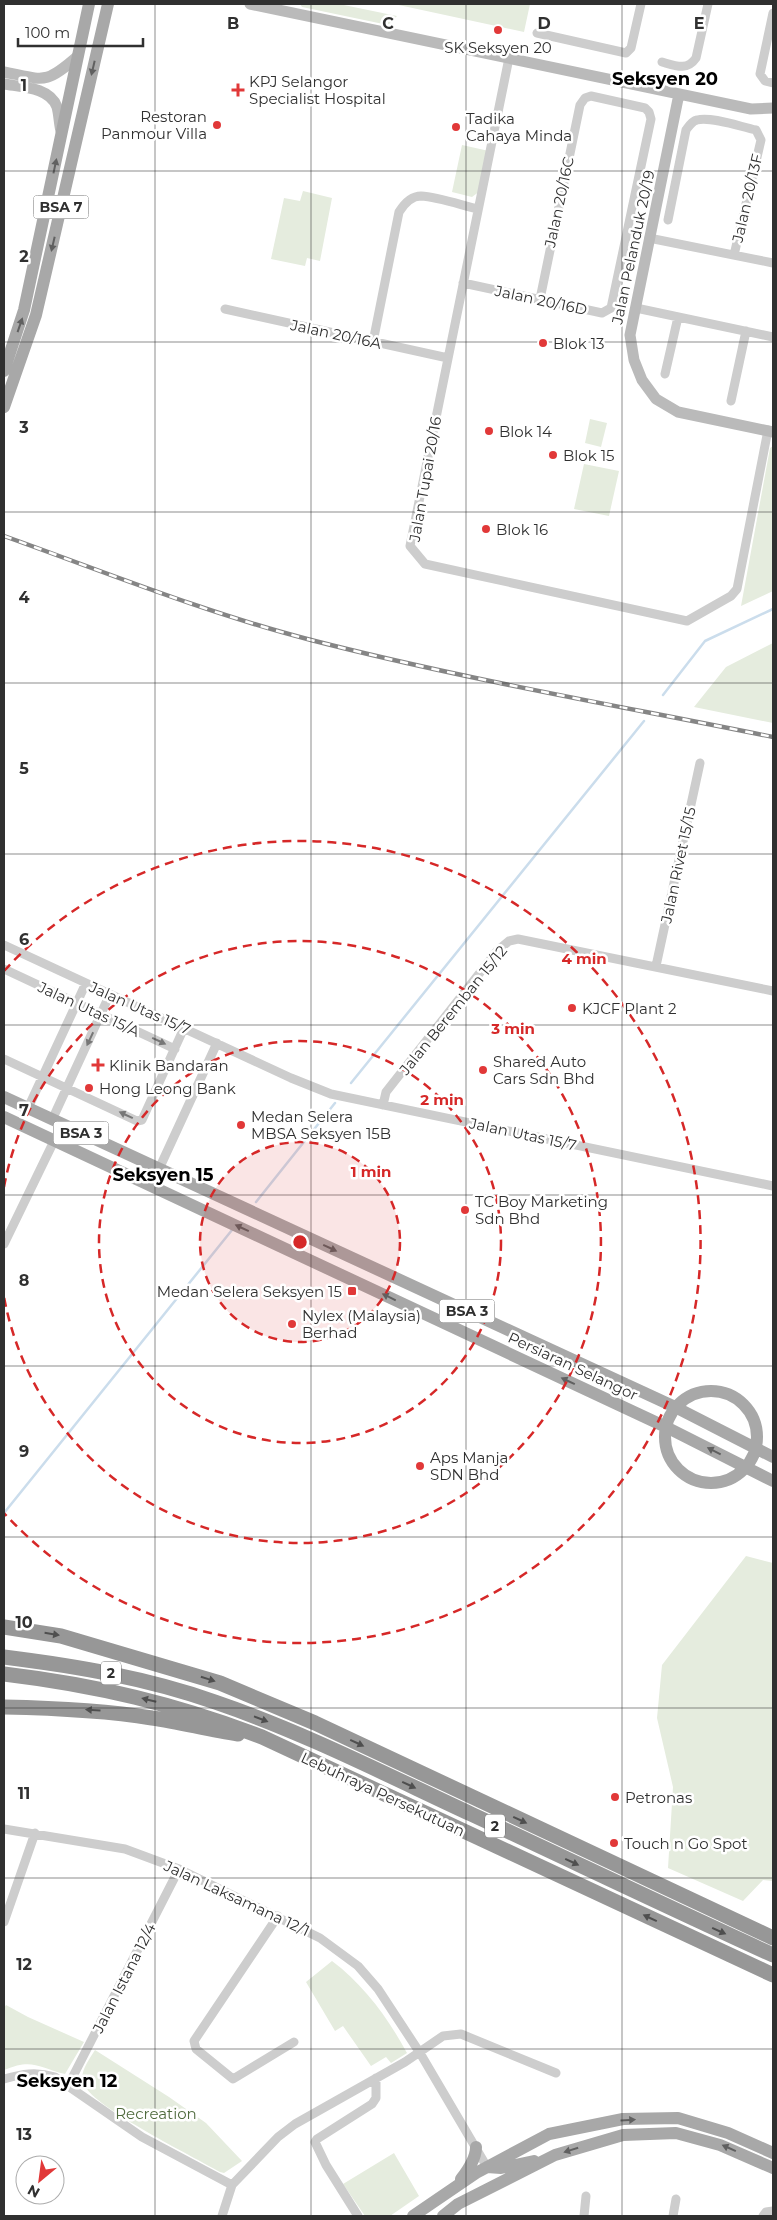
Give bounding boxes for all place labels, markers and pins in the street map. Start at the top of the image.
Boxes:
marker: SK Seksyen 20 [492,24,504,36]
place label: SK Seksyen 20 [444,38,552,57]
place label: KPJ Selangor Specialist Hospital [249,72,386,108]
marker: KPJ Selangor Specialist Hospital [231,83,245,97]
place label: Restoran Panmour Villa [101,107,207,143]
place label: Tadika Cahaya Minda [466,109,572,145]
marker: Restoran Panmour Villa [211,119,223,131]
marker: Tadika Cahaya Minda [450,121,462,133]
place label: Blok 13 [553,334,605,353]
marker: Blok 13 [537,337,549,349]
place label: Blok 14 [499,422,552,441]
marker: Blok 14 [483,425,495,437]
place label: Blok 15 [563,446,615,465]
marker: Blok 15 [547,449,559,461]
place label: Blok 16 [496,520,548,539]
marker: Blok 16 [480,523,492,535]
place label: KJCF Plant 2 [582,999,677,1018]
marker: KJCF Plant 2 [566,1002,578,1014]
place label: Shared Auto Cars Sdn Bhd [493,1052,595,1088]
place label: Klinik Bandaran [109,1056,229,1075]
marker: Klinik Bandaran [91,1058,105,1072]
marker: Shared Auto Cars Sdn Bhd [477,1064,489,1076]
place label: Hong Leong Bank [99,1079,236,1098]
marker: Hong Leong Bank [83,1082,95,1094]
place label: Medan Selera MBSA Seksyen 15B [251,1107,391,1143]
marker: Medan Selera MBSA Seksyen 15B [235,1119,247,1131]
place label: TC Boy Marketing Sdn Bhd [475,1192,608,1228]
marker: TC Boy Marketing Sdn Bhd [459,1204,471,1216]
centre of rings [291,1233,309,1251]
place label: Medan Selera Seksyen 15 [157,1282,342,1301]
marker: Medan Selera Seksyen 15 [346,1285,358,1297]
place label: Nylex (Malaysia) Berhad [302,1306,421,1342]
marker: Nylex (Malaysia) Berhad [286,1318,298,1330]
place label: Aps Manja SDN Bhd [430,1448,508,1484]
marker: Aps Manja SDN Bhd [414,1460,426,1472]
place label: Petronas [625,1788,692,1807]
marker: Petronas [609,1791,621,1803]
place label: Touch n Go Spot [624,1834,748,1853]
marker: Touch n Go Spot [608,1837,620,1849]

